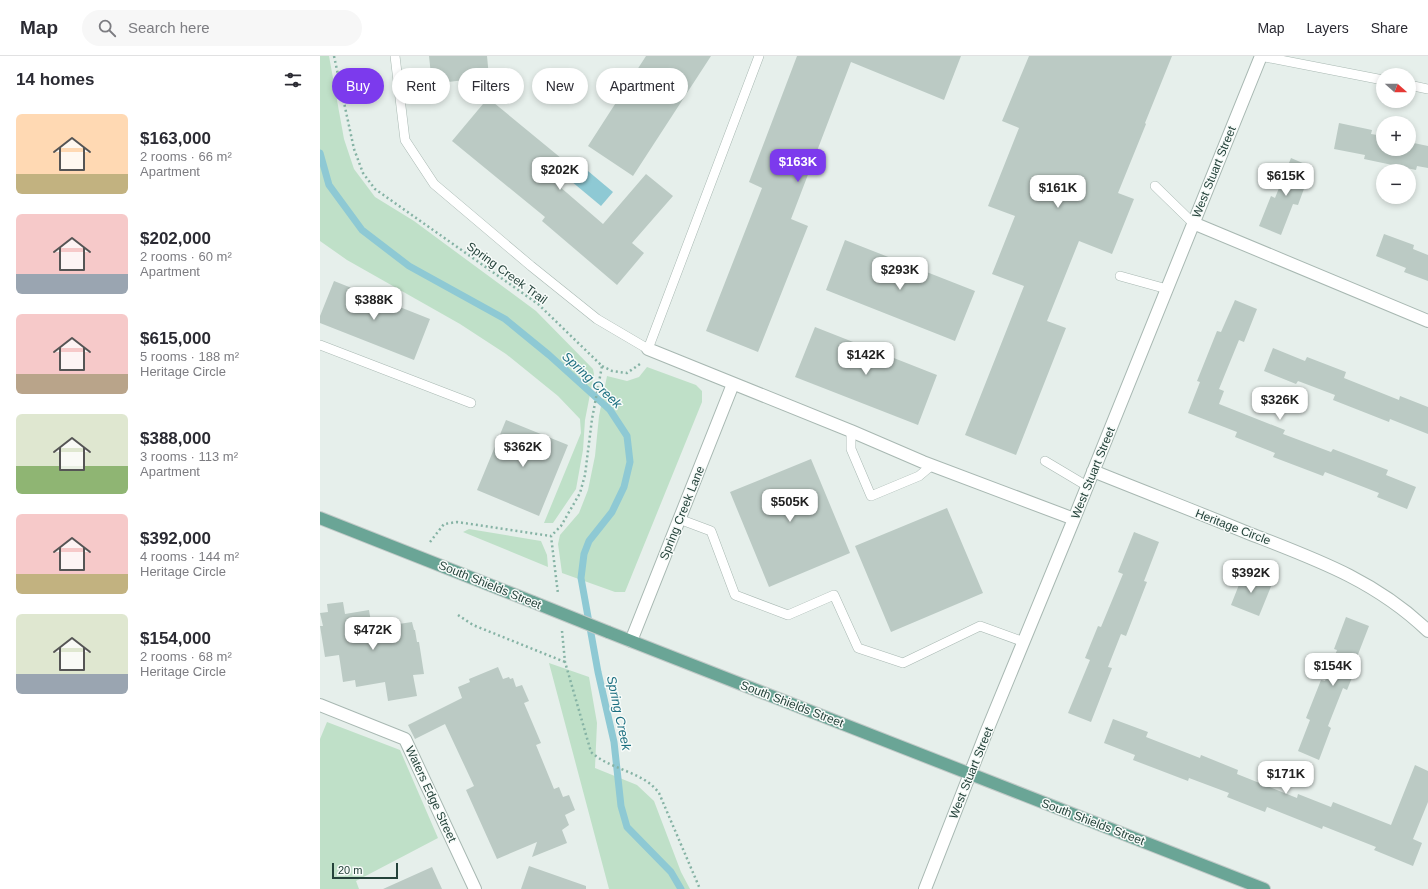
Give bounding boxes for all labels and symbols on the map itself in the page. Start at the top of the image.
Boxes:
north arrow [1376,68,1416,108]
street label: West Stuart Street [1189,123,1239,220]
pin: $163K [770,149,826,183]
pin: $202K [532,157,588,191]
pin: $615K [1258,163,1314,197]
pin: $161K [1030,175,1086,209]
street label: Spring Creek Trail [464,239,550,307]
pin: $293K [872,257,928,291]
pin: $388K [346,287,402,321]
pin: $142K [838,342,894,376]
water label: Spring Creek [559,349,626,412]
pin: $326K [1252,387,1308,421]
street label: West Stuart Street [1068,424,1118,521]
pin: $362K [495,434,551,468]
street label: Spring Creek Lane [657,464,707,562]
pin: $505K [762,489,818,523]
street label: Heritage Circle [1193,506,1273,548]
street label: South Shields Street [437,558,544,612]
pin: $392K [1223,560,1279,594]
pin: $472K [345,617,401,651]
pin: $154K [1305,653,1361,687]
water label: Spring Creek [604,674,635,753]
street label: South Shields Street [738,678,846,730]
street label: West Stuart Street [946,724,996,821]
street label: Waters Edge Street [403,744,460,845]
pin: $171K [1258,761,1314,795]
street label: South Shields Street [1039,796,1147,848]
scale bar [332,861,398,880]

